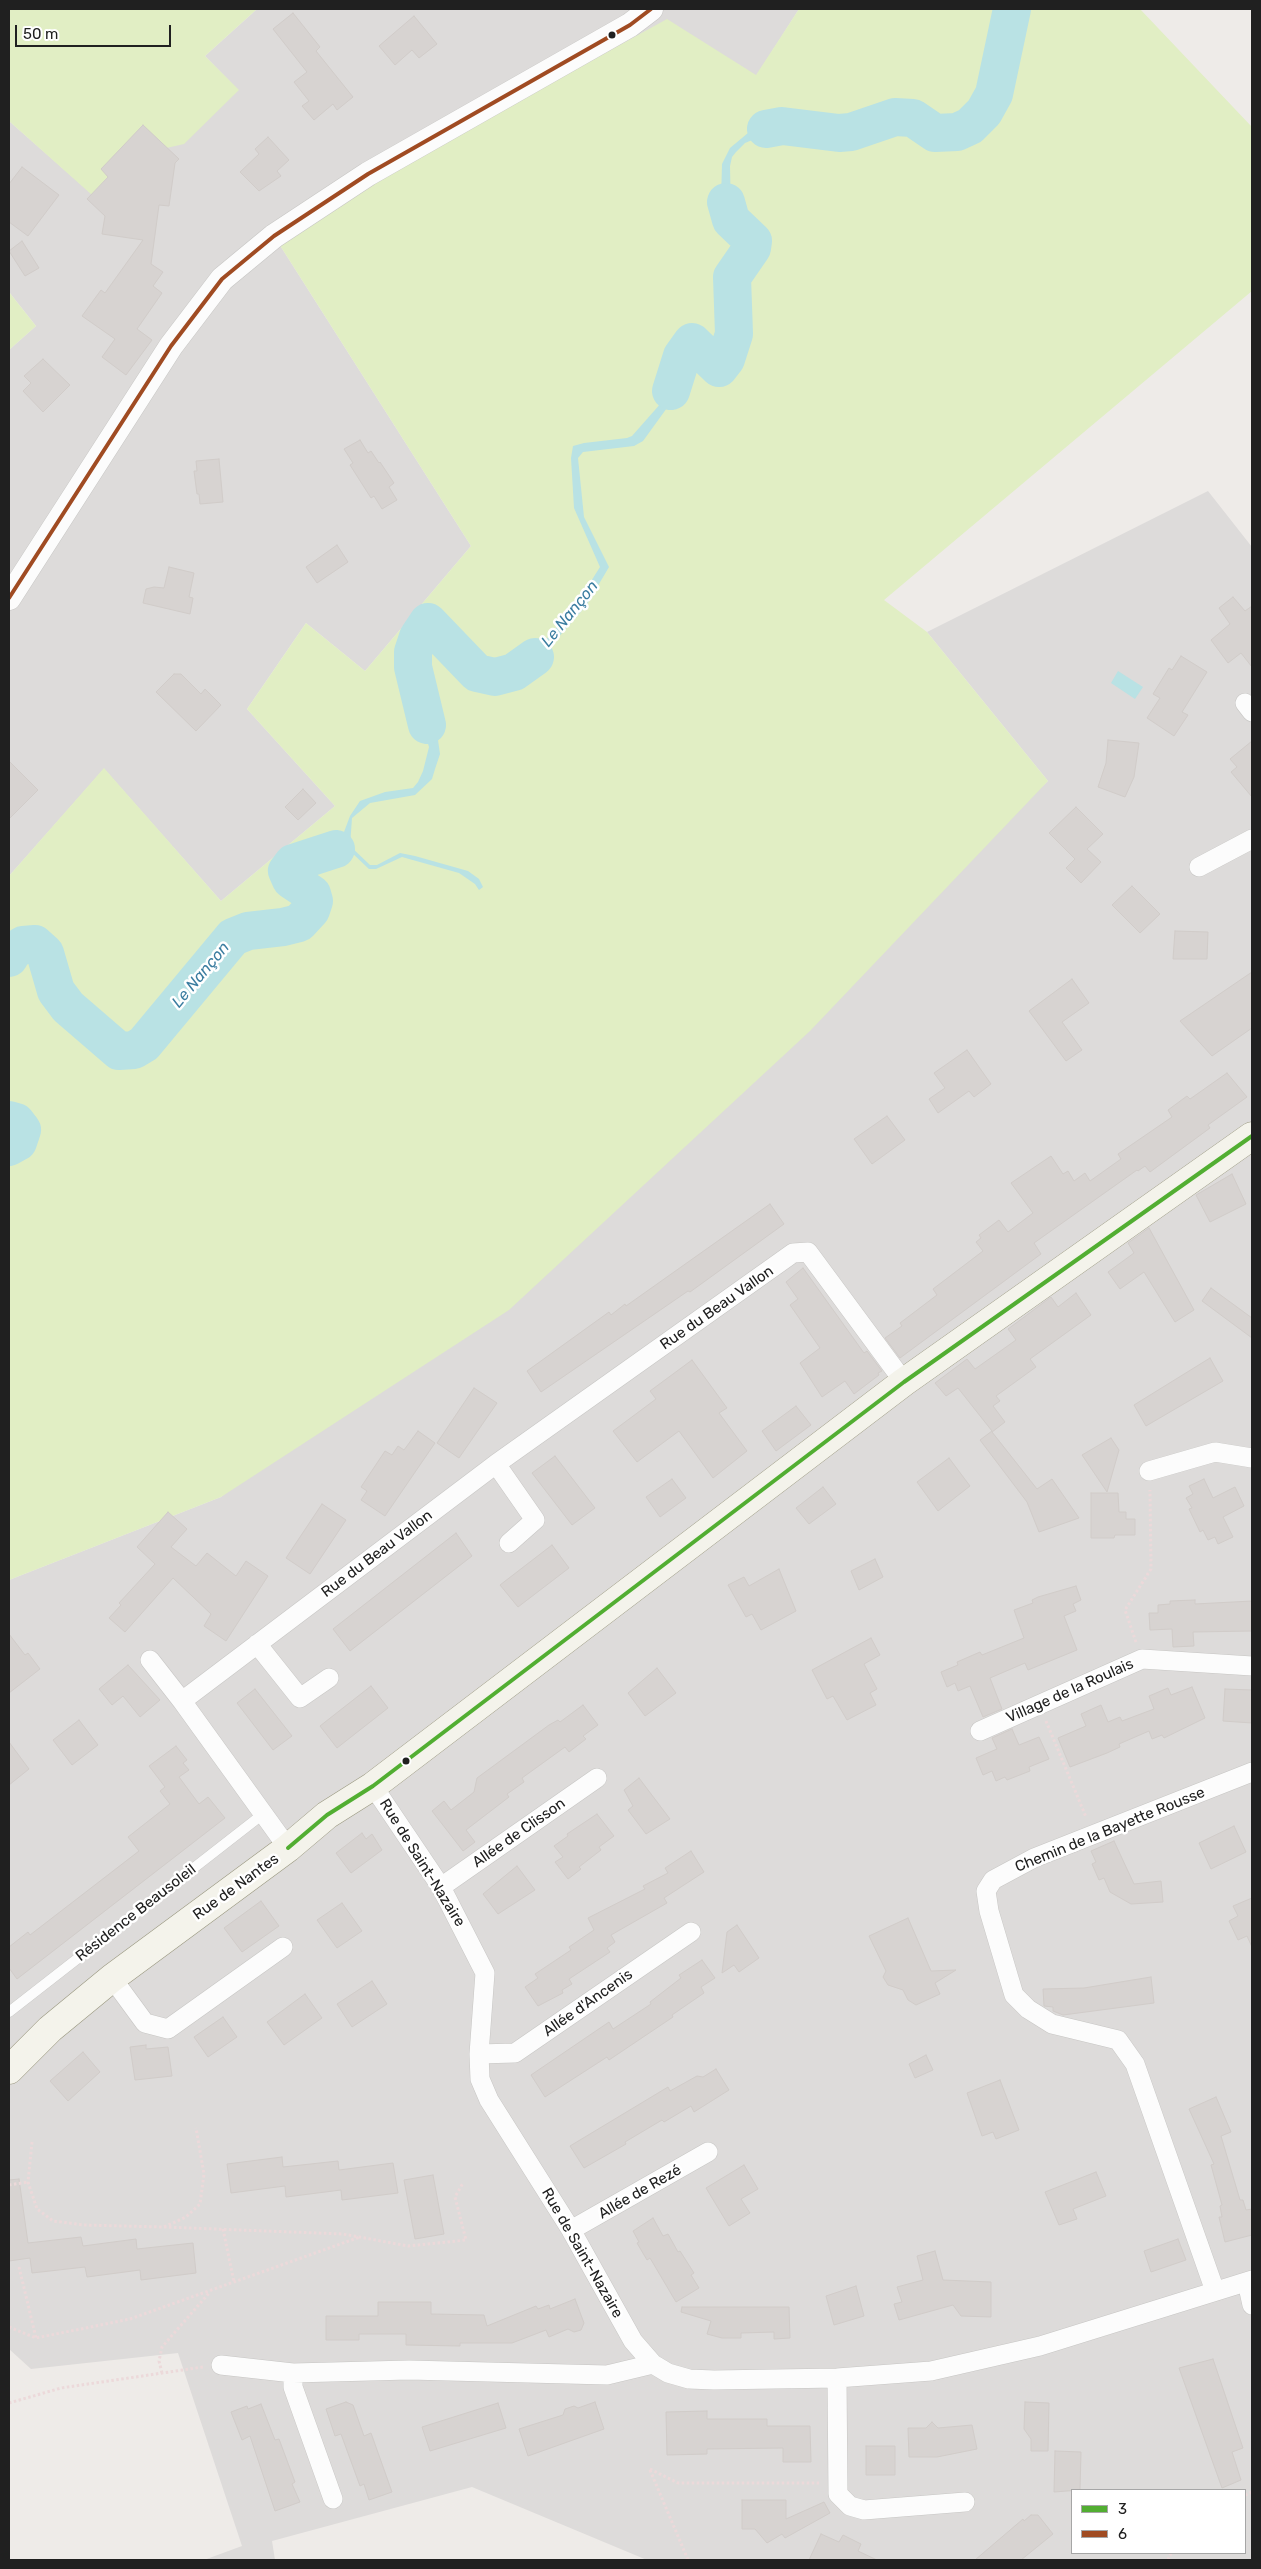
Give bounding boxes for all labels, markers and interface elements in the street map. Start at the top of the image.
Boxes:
scale bar [18,15,174,47]
text: 50 m [23,25,58,43]
unlabelled marker [607,30,617,40]
water label: Le Nançon [538,577,602,651]
water label: Le Nançon [168,938,234,1012]
street label: Rue du Beau Vallon [657,1262,777,1354]
street label: Rue du Beau Vallon [318,1506,436,1602]
street label: Village de la Roulais [1004,1655,1136,1727]
unlabelled marker [401,1756,411,1766]
street label: Chemin de la Bayette Rousse [1012,1784,1208,1876]
street label: Allée de Clisson [469,1794,569,1872]
street label: Rue de Saint-Nazaire [375,1796,469,1930]
street label: Rue de Nantes [190,1850,282,1924]
street label: Résidence Beausoleil [72,1861,200,1965]
street label: Allée d'Ancenis [540,1965,636,2041]
street label: Allée de Rezé [595,2161,685,2223]
street label: Rue de Saint-Nazaire [537,2185,627,2321]
legend [1071,2489,1246,2554]
text: 3 [1118,2500,1127,2518]
text: 6 [1118,2525,1127,2543]

